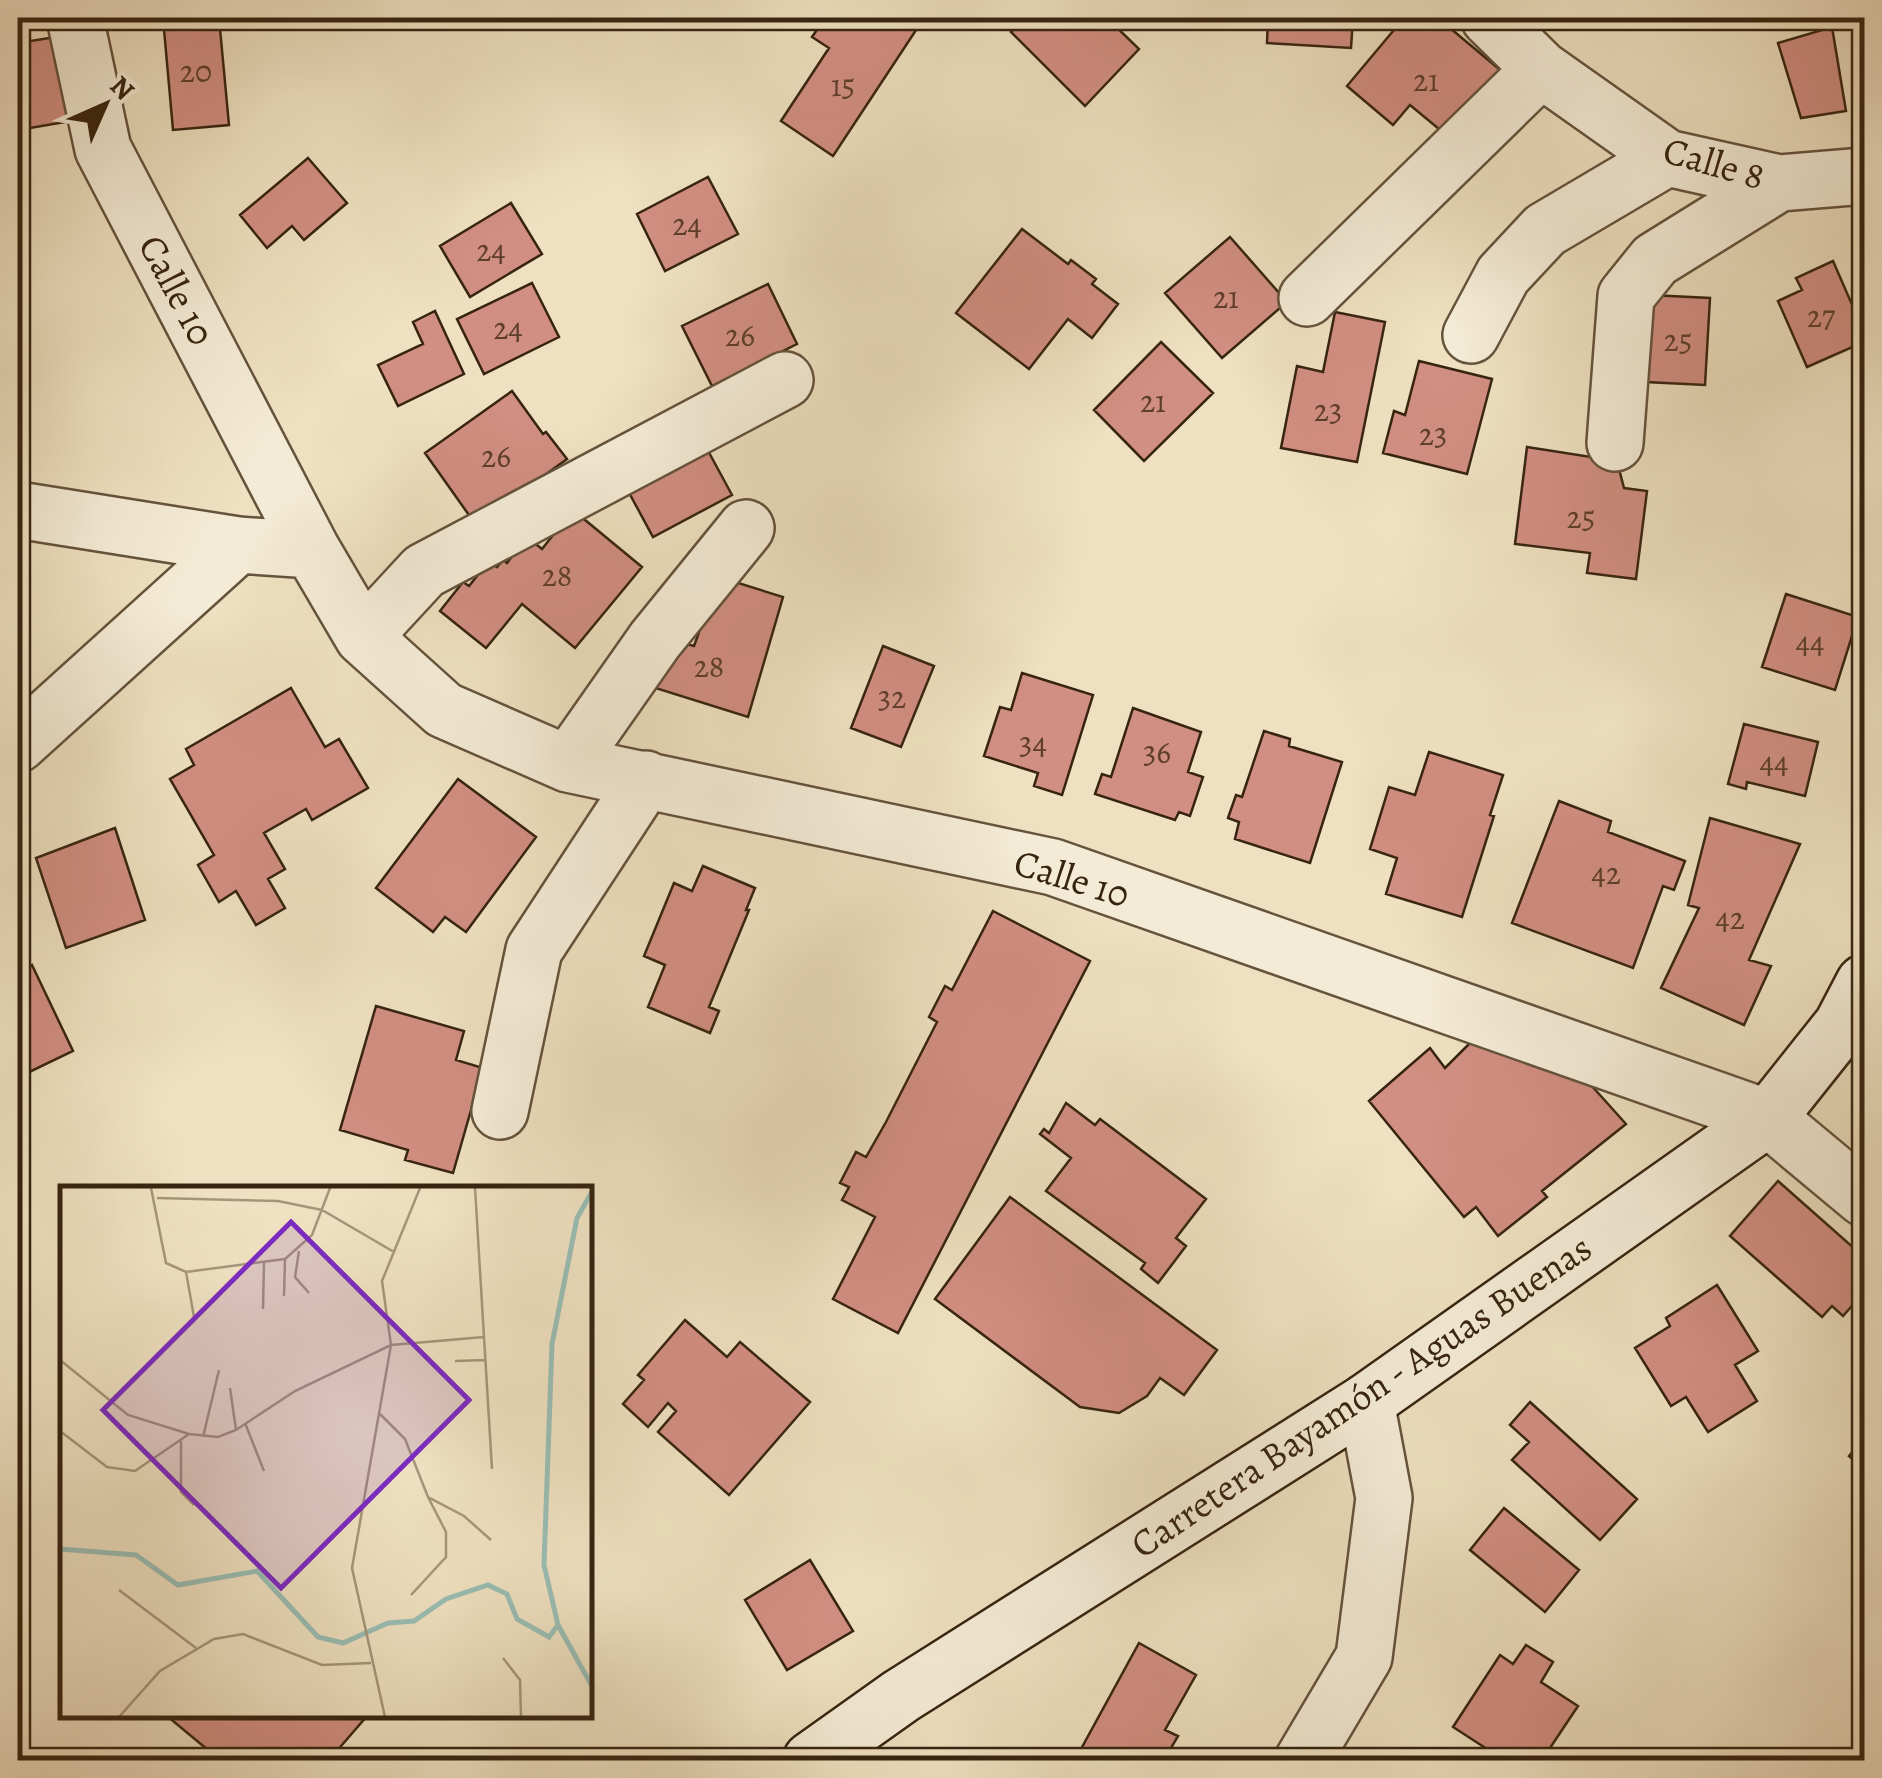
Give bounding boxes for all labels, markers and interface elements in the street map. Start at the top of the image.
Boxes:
house number: 20 [180,49,212,93]
north arrow [55,55,155,155]
house number: 21 [1413,58,1439,102]
house number: 15 [831,63,855,107]
text: N [101,67,143,109]
street label: Calle 8 [1657,124,1771,202]
house number: 24 [672,202,702,246]
street label: Calle 10 [126,226,228,354]
house number: 24 [476,228,506,272]
house number: 21 [1213,275,1239,319]
house number: 27 [1807,294,1836,338]
house number: 24 [493,306,523,350]
house number: 26 [725,313,755,357]
house number: 25 [1664,318,1692,362]
house number: 21 [1140,379,1166,423]
house number: 23 [1314,388,1342,432]
house number: 23 [1419,412,1447,456]
house number: 26 [481,434,511,478]
house number: 25 [1567,495,1595,539]
house number: 28 [542,553,572,597]
house number: 44 [1796,620,1825,664]
house number: 28 [694,644,724,688]
house number: 32 [878,675,906,719]
house number: 34 [1019,721,1047,765]
house number: 36 [1143,730,1171,774]
house number: 44 [1760,740,1789,784]
street label: Calle 10 [1008,836,1136,920]
house number: 42 [1591,851,1621,895]
house number: 42 [1715,896,1745,940]
inset map [60,1186,592,1718]
street label: Carretera Bayamón - Aguas Buenas [1120,1222,1602,1570]

